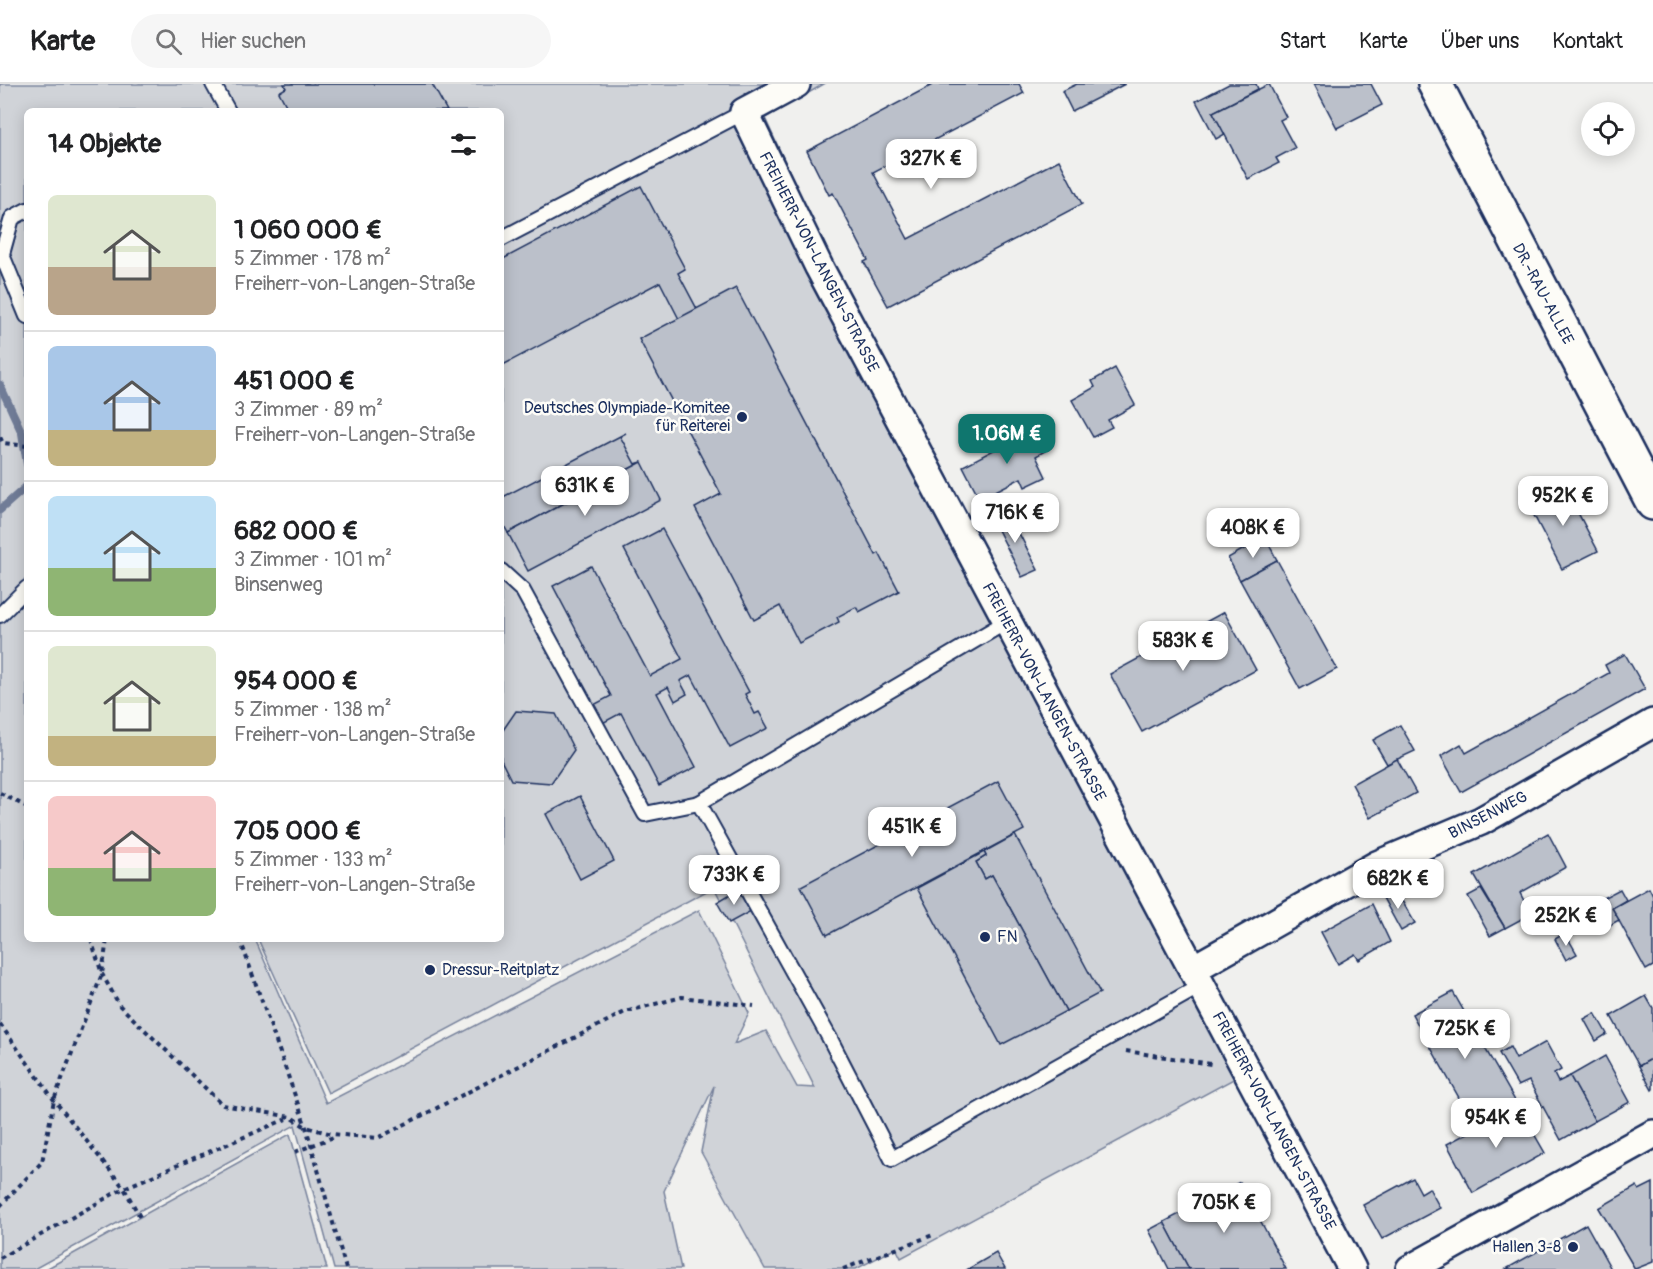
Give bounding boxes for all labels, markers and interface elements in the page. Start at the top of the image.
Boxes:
search box [131,14,551,68]
text: Karte [30,24,95,59]
icon: search [152,25,185,58]
text: Hier suchen [200,27,306,55]
text: Start [1280,28,1326,55]
text: Karte [1359,28,1408,55]
text: Über uns [1441,28,1519,55]
text: Kontakt [1552,28,1623,55]
map controls [1581,102,1635,156]
button: locate [1581,102,1635,156]
text: 14 Objekte [48,128,161,160]
icon: filters [447,128,480,161]
pin: 327K € [882,139,980,190]
text: 327K € [900,146,962,171]
street label: FREIHERR-VON-LANGEN-STRASSE [755,148,883,376]
text: 1 060 000 € [234,214,382,246]
icon: home [96,219,168,291]
street label: DR.-RAU-ALLEE [1508,240,1578,348]
text: 5 Zimmer · 178 m² [234,246,391,271]
text: Freiherr-von-Langen-Straße [234,271,475,296]
text: 451 000 € [234,365,355,397]
icon: home [96,370,168,442]
text: 3 Zimmer · 89 m² [234,397,383,422]
place label: Deutsches Olympiade-Komitee für Reiterei [524,398,730,436]
marker: Deutsches Olympiade-Komitee für Reiterei [735,410,749,424]
pin: 1.06M € [952,414,1062,465]
text: 1.06M € [972,421,1042,446]
text: Freiherr-von-Langen-Straße [234,422,475,447]
pin: 631K € [536,466,634,517]
text: 631K € [555,473,615,498]
pin: 952K € [1514,476,1612,527]
text: 952K € [1532,483,1594,508]
pin: 716K € [966,493,1064,544]
text: 716K € [985,500,1045,525]
pin: 408K € [1204,508,1302,559]
text: 682 000 € [234,515,359,547]
text: 408K € [1221,515,1285,540]
icon: home [96,520,168,592]
text: 3 Zimmer · 101 m² [234,547,392,572]
text: Binsenweg [234,572,323,597]
street label: FREIHERR-VON-LANGEN-STRASSE [978,579,1110,805]
pin: 583K € [1134,621,1232,672]
text: 583K € [1152,628,1214,653]
text: 954 000 € [234,665,358,697]
icon: home [96,670,168,742]
text: 5 Zimmer · 138 m² [234,697,392,722]
text: Freiherr-von-Langen-Straße [234,722,475,747]
street label: BINSENWEG [1445,787,1531,843]
pin: 451K € [863,807,961,858]
text: 451K € [882,814,942,839]
text: 705 000 € [234,815,361,847]
icon: home [96,820,168,892]
text: 5 Zimmer · 133 m² [234,847,393,872]
pin: 733K € [685,855,783,906]
pin: 682K € [1349,859,1447,910]
text: 733K € [703,862,765,887]
text: 682K € [1367,866,1429,891]
text: Freiherr-von-Langen-Straße [234,872,475,897]
pin: 252K € [1517,896,1615,947]
text: 252K € [1535,903,1597,928]
place label: FN [997,927,1017,947]
marker: FN [978,930,992,944]
place label: Dressur-Reitplatz [442,960,559,980]
marker: Dressur-Reitplatz [423,963,437,977]
street label: FREIHERR-VON-LANGEN-STRASSE [1208,1008,1340,1234]
pin: 725K € [1416,1009,1514,1060]
text: 725K € [1434,1016,1496,1041]
pin: 954K € [1447,1098,1545,1149]
text: 954K € [1465,1105,1527,1130]
pin: 705K € [1175,1183,1273,1234]
text: 705K € [1192,1190,1256,1215]
place label: Hallen 3-8 [1492,1237,1561,1257]
marker: Hallen 3-8 [1566,1240,1580,1254]

